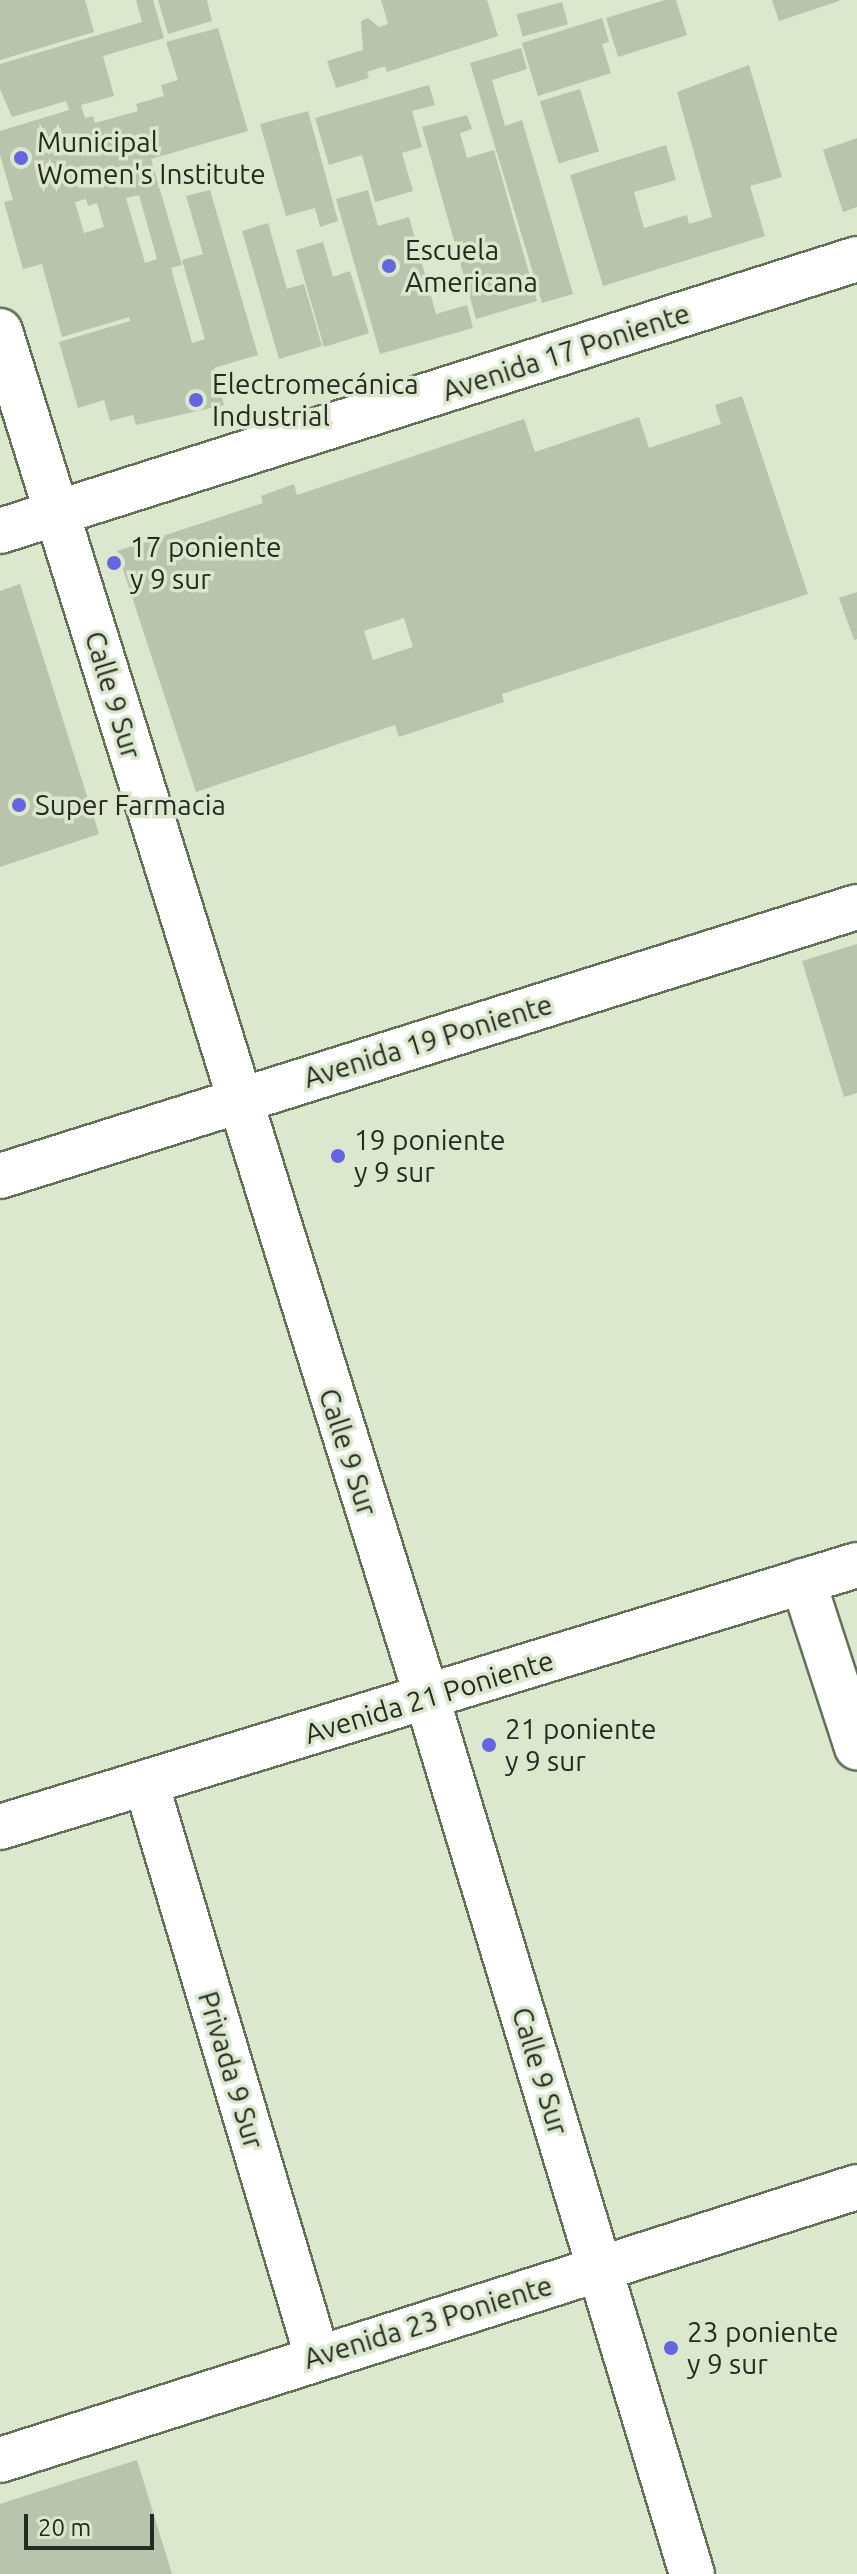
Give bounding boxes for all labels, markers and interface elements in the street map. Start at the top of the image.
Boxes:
place label: Municipal Women's Institute [37,125,266,191]
marker: Municipal Women's Institute [12,149,30,167]
place label: Escuela Americana [405,233,538,299]
marker: Escuela Americana [380,257,398,275]
street label: Avenida 17 Poniente [438,296,694,408]
place label: Electromecánica Industrial [212,367,419,433]
marker: Electromecánica Industrial [187,391,205,409]
place label: 17 poniente y 9 sur [130,530,281,596]
marker: 17 poniente y 9 sur [105,554,123,572]
street label: Calle 9 Sur [78,627,148,763]
place label: Super Farmacia [35,788,226,822]
marker: Super Farmacia [10,796,28,814]
street label: Avenida 19 Poniente [300,987,556,1095]
place label: 19 poniente y 9 sur [354,1123,505,1189]
marker: 19 poniente y 9 sur [329,1147,347,1165]
street label: Calle 9 Sur [312,1384,384,1520]
street label: Avenida 21 Poniente [301,1643,557,1751]
place label: 21 poniente y 9 sur [505,1712,656,1778]
marker: 21 poniente y 9 sur [480,1736,498,1754]
street label: Privada 9 Sur [191,1987,271,2153]
street label: Calle 9 Sur [505,2003,575,2139]
street label: Avenida 23 Poniente [300,2268,556,2376]
place label: 23 poniente y 9 sur [687,2315,838,2381]
marker: 23 poniente y 9 sur [662,2339,680,2357]
scale bar [28,2498,158,2548]
text: 20 m [38,2514,91,2541]

